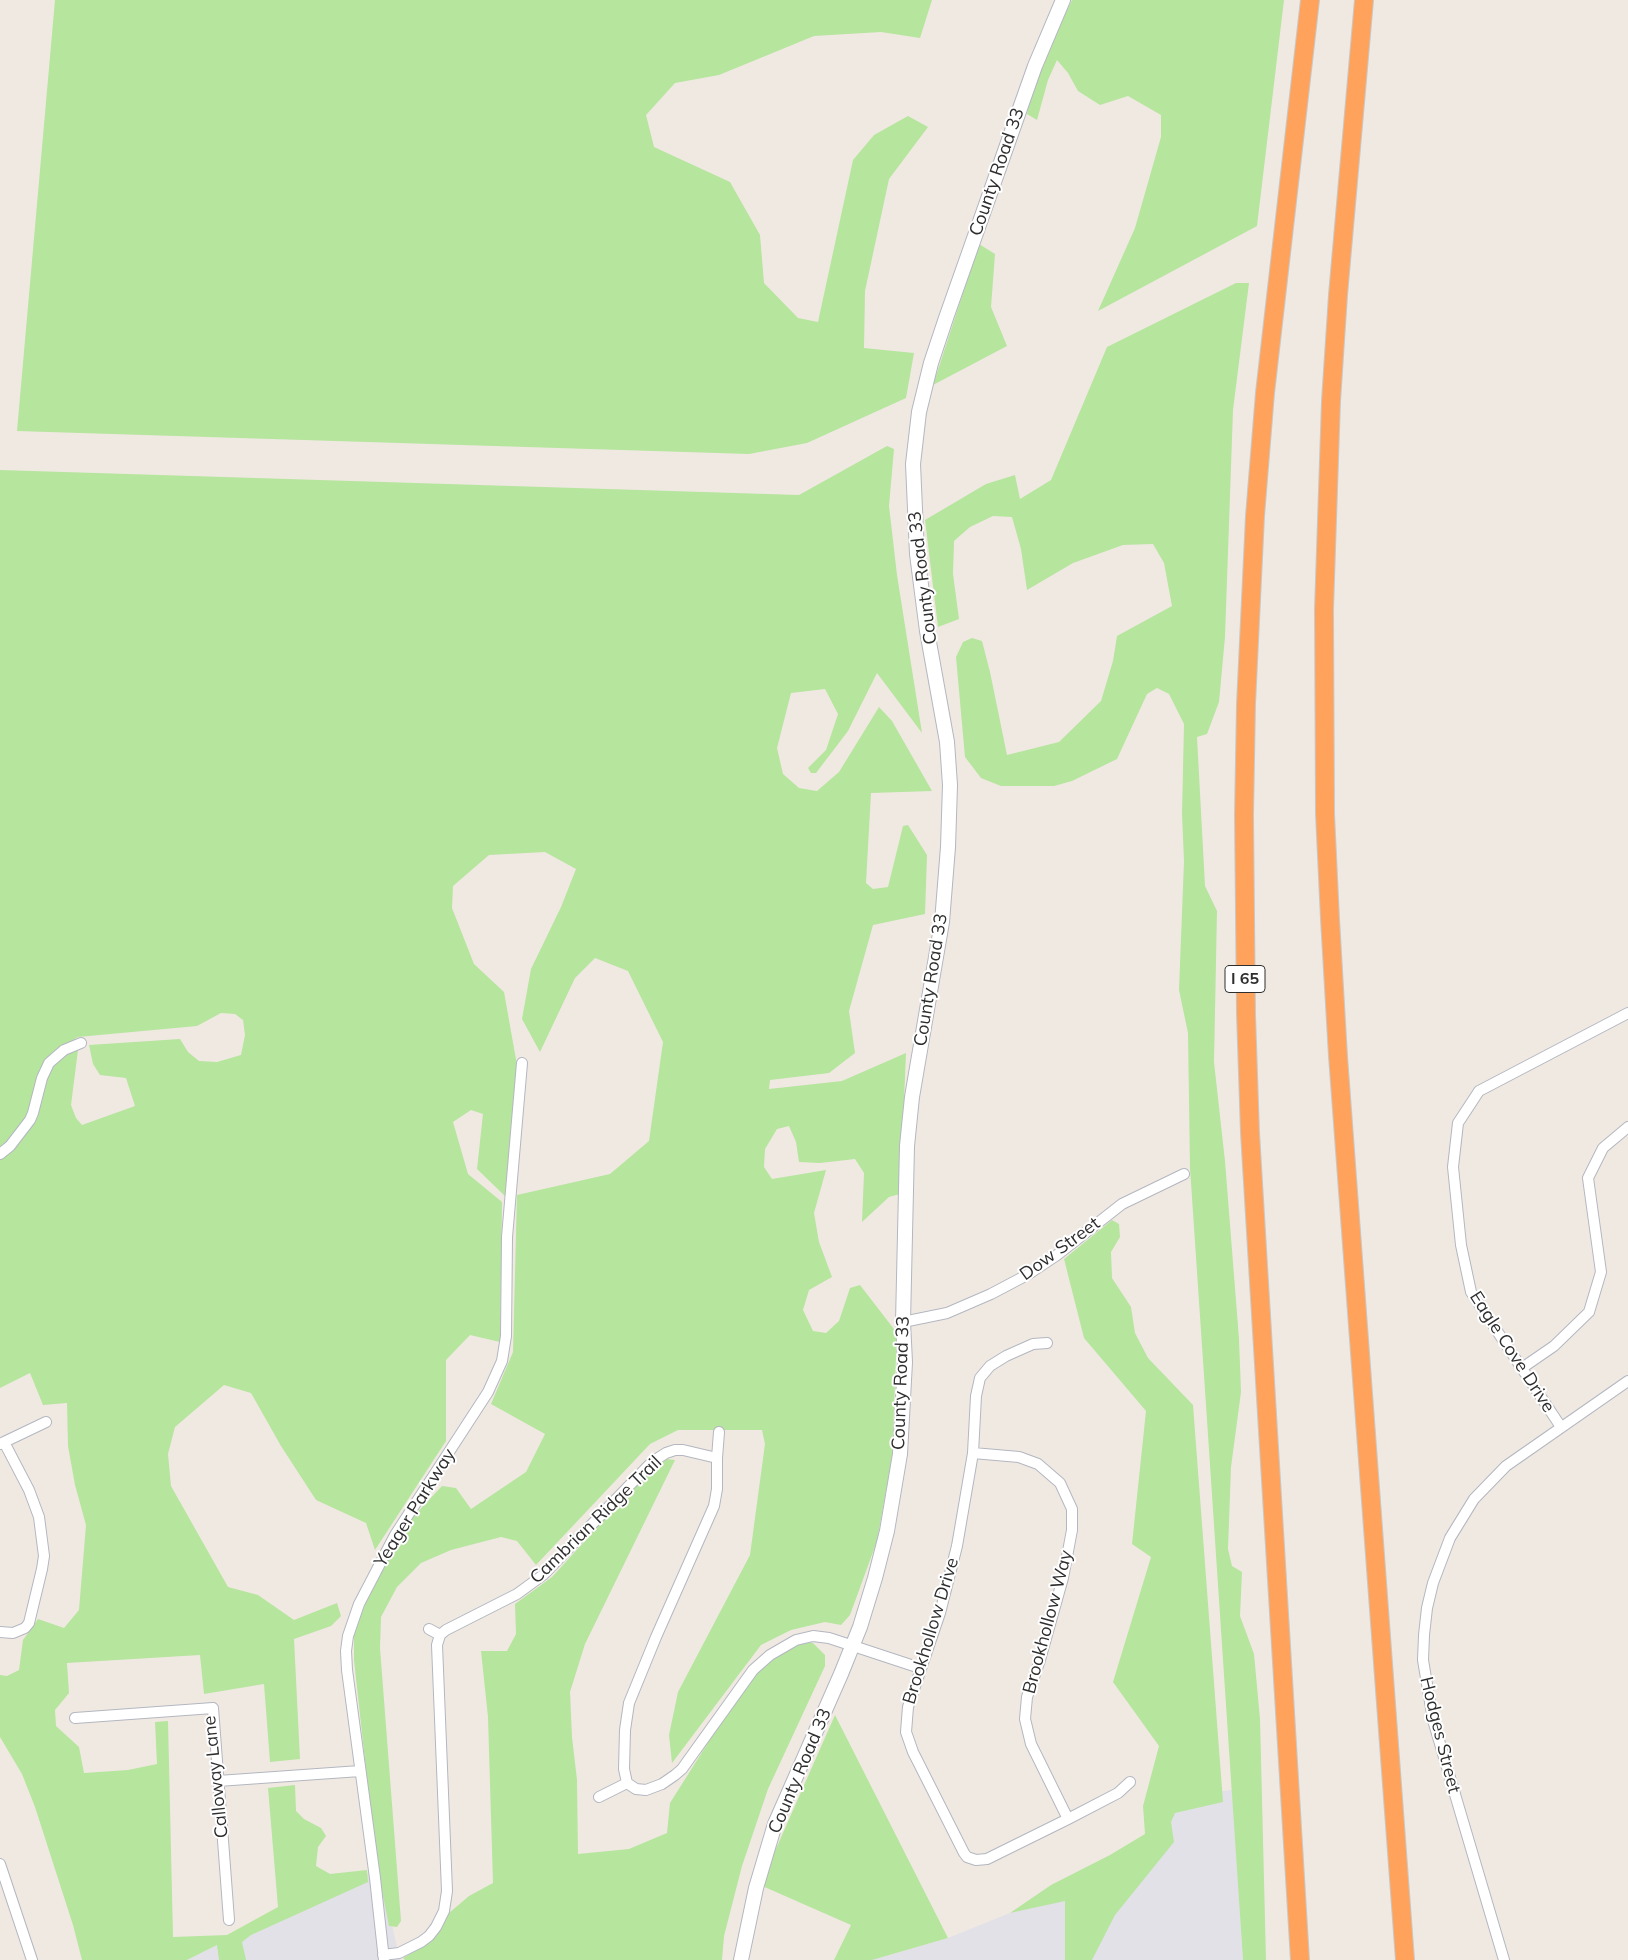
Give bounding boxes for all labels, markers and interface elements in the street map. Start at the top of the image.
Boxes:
street label: County Road 33 [965,105,1029,239]
street label: County Road 33 [904,510,942,646]
street label: County Road 33 [910,912,952,1048]
road number: I 65 [1225,966,1265,992]
street label: Dow Street [1016,1213,1104,1285]
street label: Eagle Cove Drive [1465,1287,1559,1417]
street label: County Road 33 [888,1316,914,1450]
street label: Yeager Parkway [370,1445,460,1571]
street label: Cambrian Ridge Trail [526,1452,666,1588]
street label: Brookhollow Way [1018,1548,1078,1696]
street label: Brookhollow Drive [898,1555,964,1707]
street label: Hodges Street [1415,1675,1465,1795]
street label: County Road 33 [764,1705,836,1837]
street label: Calloway Lane [199,1715,233,1839]

